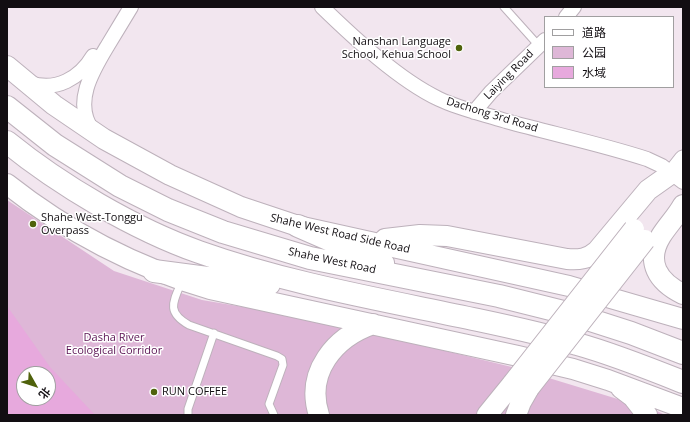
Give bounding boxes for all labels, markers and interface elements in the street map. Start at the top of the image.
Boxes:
legend [544,16,674,88]
text: 道路 [582,24,606,41]
place label: Nanshan Language School, Kehua School [342,35,451,61]
marker: Nanshan Language School, Kehua School [454,43,464,53]
text: 公园 [582,44,606,61]
street label: Laiying Road [481,47,537,103]
text: 水域 [582,64,606,81]
street label: Dachong 3rd Road [445,95,539,135]
place label: Shahe West-Tonggu Overpass [41,211,143,237]
street label: Shahe West Road Side Road [269,211,411,257]
marker: Shahe West-Tonggu Overpass [28,219,38,229]
street label: Shahe West Road [287,245,377,277]
park label: Dasha River Ecological Corridor [66,331,162,357]
north arrow [16,366,56,406]
text: 北 [36,384,54,402]
place label: RUN COFFEE [162,385,227,399]
marker: RUN COFFEE [149,387,159,397]

